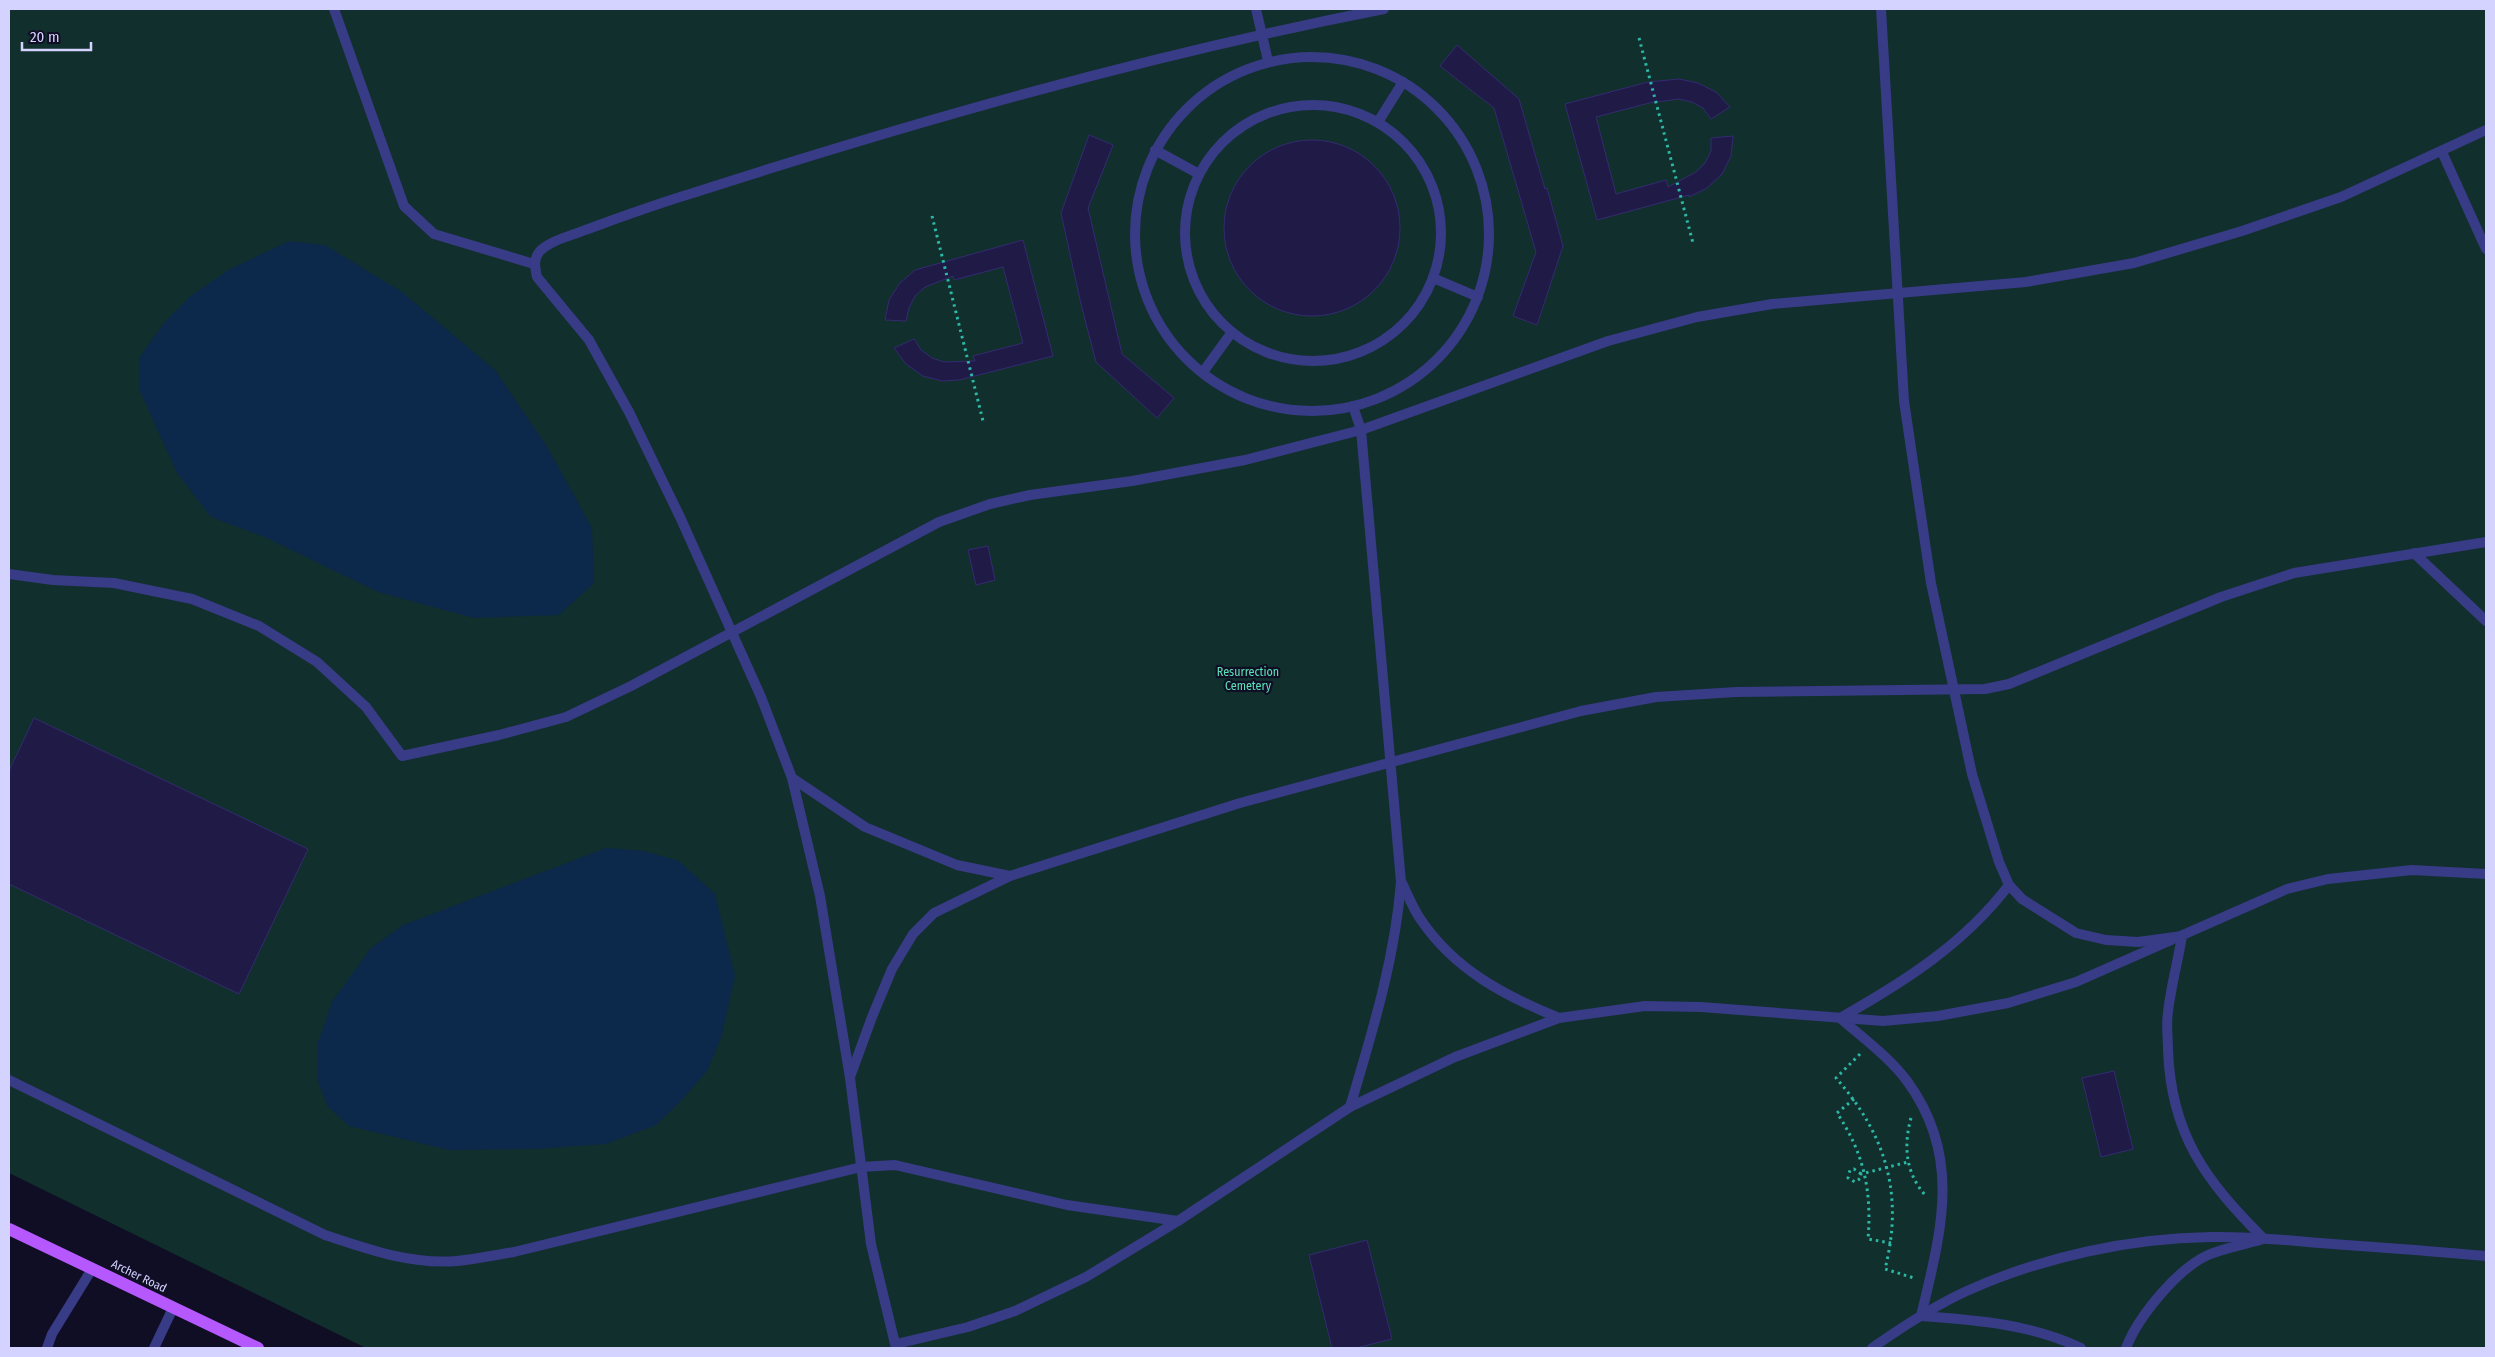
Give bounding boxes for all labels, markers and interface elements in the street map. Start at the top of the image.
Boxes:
scale bar [22,20,91,52]
text: 20 m [30,28,60,46]
park label: Resurrection Cemetery [1217,665,1279,693]
street label: Archer Road [109,1257,169,1295]

